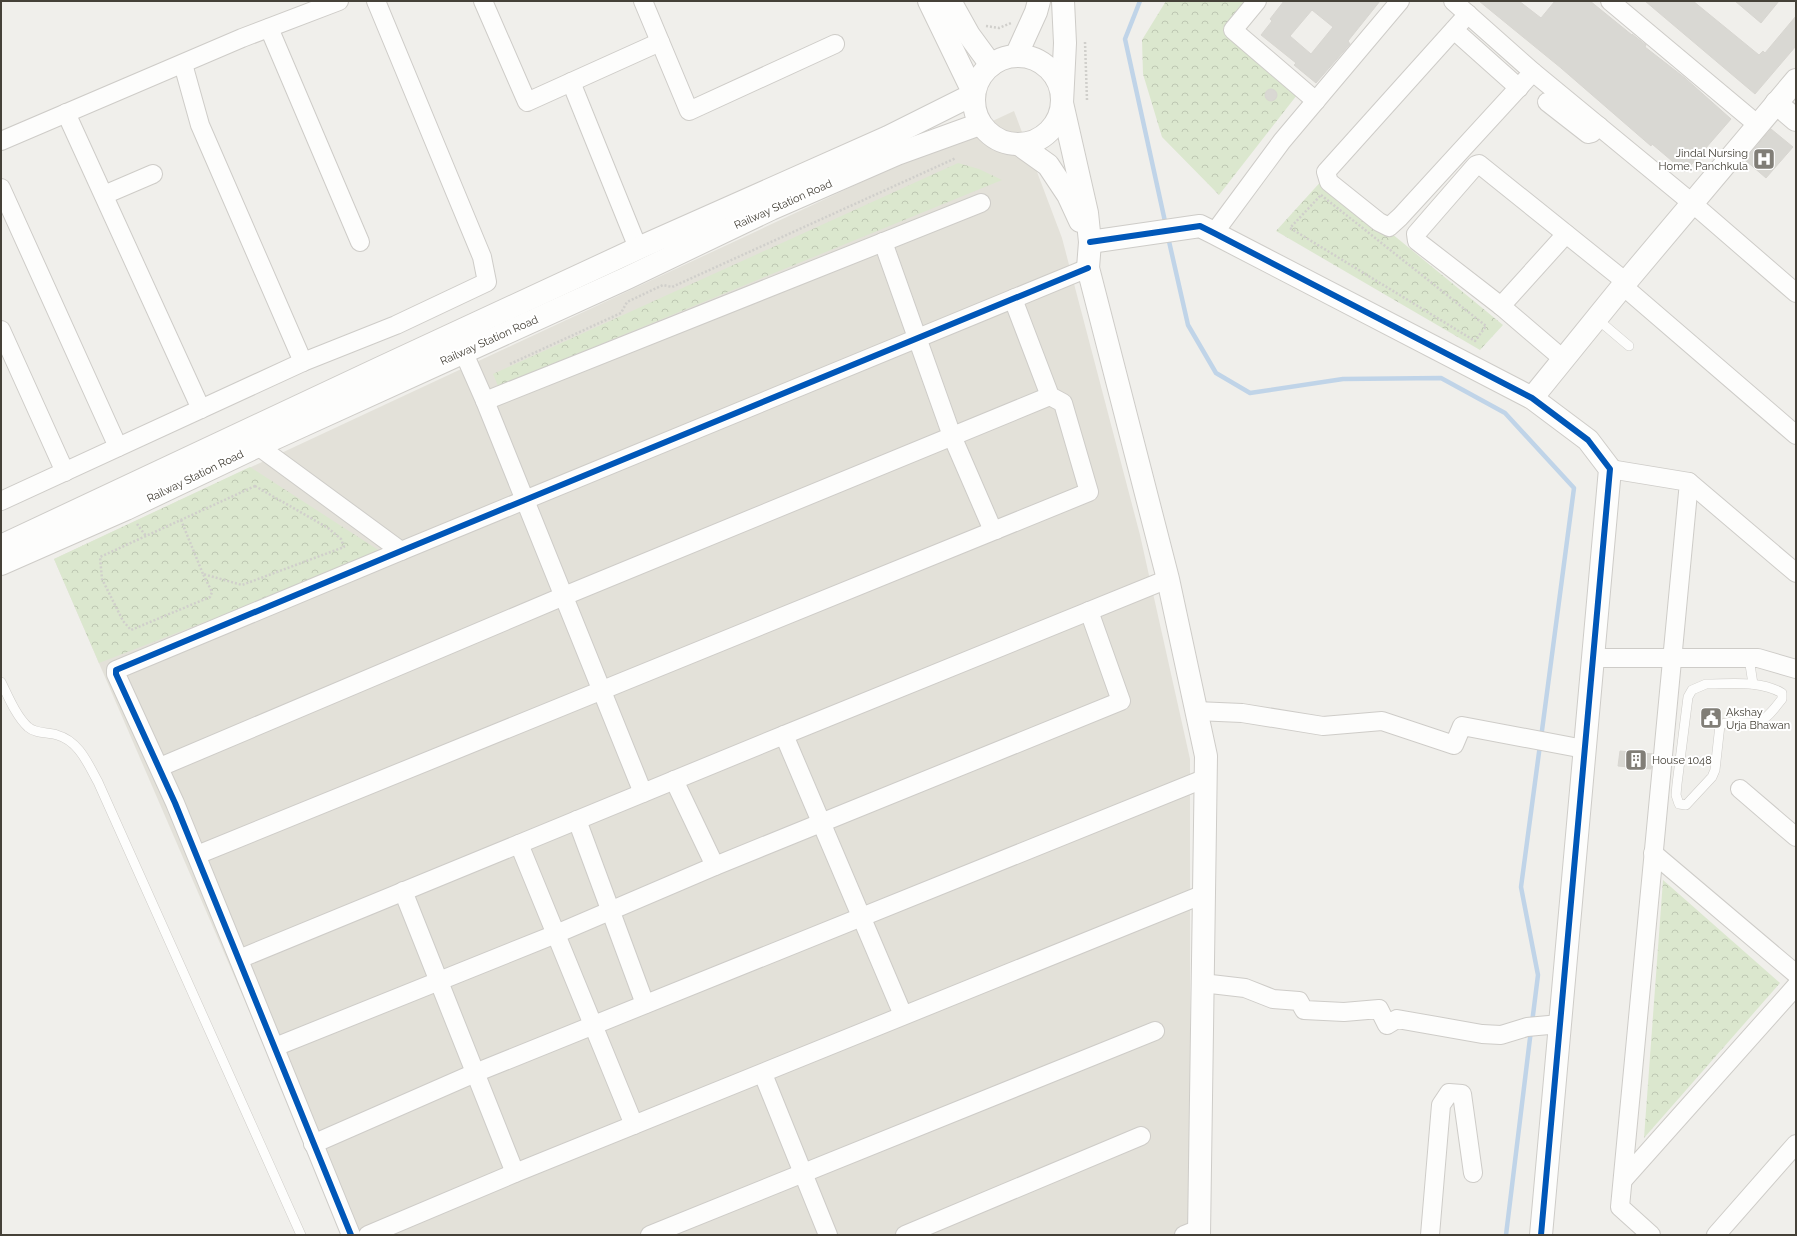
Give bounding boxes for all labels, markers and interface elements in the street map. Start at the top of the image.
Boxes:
hospital icon: Jindal Nursing Home, Panchkula [1751,146,1777,172]
place label: Jindal Nursing Home, Panchkula [1659,147,1748,173]
street label: Railway Station Road [732,177,834,232]
street label: Railway Station Road [438,313,540,368]
street label: Railway Station Road [145,447,246,505]
public building icon: Akshay Urja Bhawan [1698,705,1724,731]
place label: Akshay Urja Bhawan [1726,706,1790,732]
building icon: House 1048 [1623,747,1649,773]
place label: House 1048 [1652,754,1712,767]

